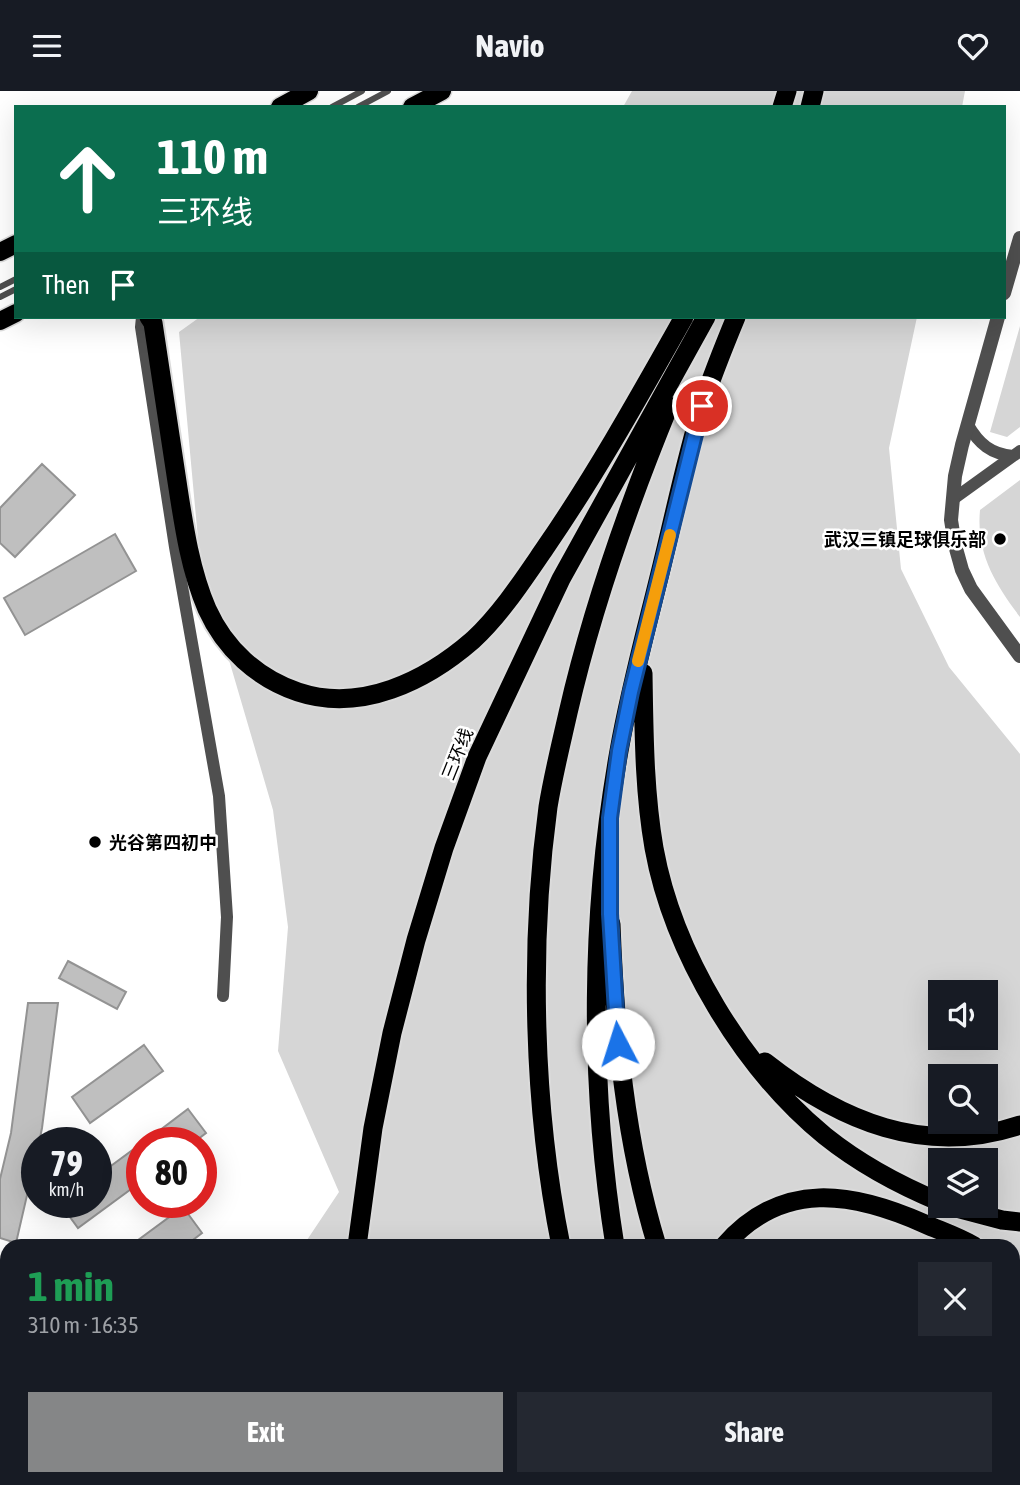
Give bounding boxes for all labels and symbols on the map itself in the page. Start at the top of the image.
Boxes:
pin [672,376,732,436]
place label: 武汉三镇足球俱乐部 [824,529,986,550]
marker: 武汉三镇足球俱乐部 [992,531,1008,547]
street label: 三环线 [437,725,477,783]
place label: 光谷第四初中 [109,832,217,853]
marker: 光谷第四初中 [87,834,103,850]
position arrow [581,1007,655,1081]
speed limit sign: 80 [126,1127,217,1218]

